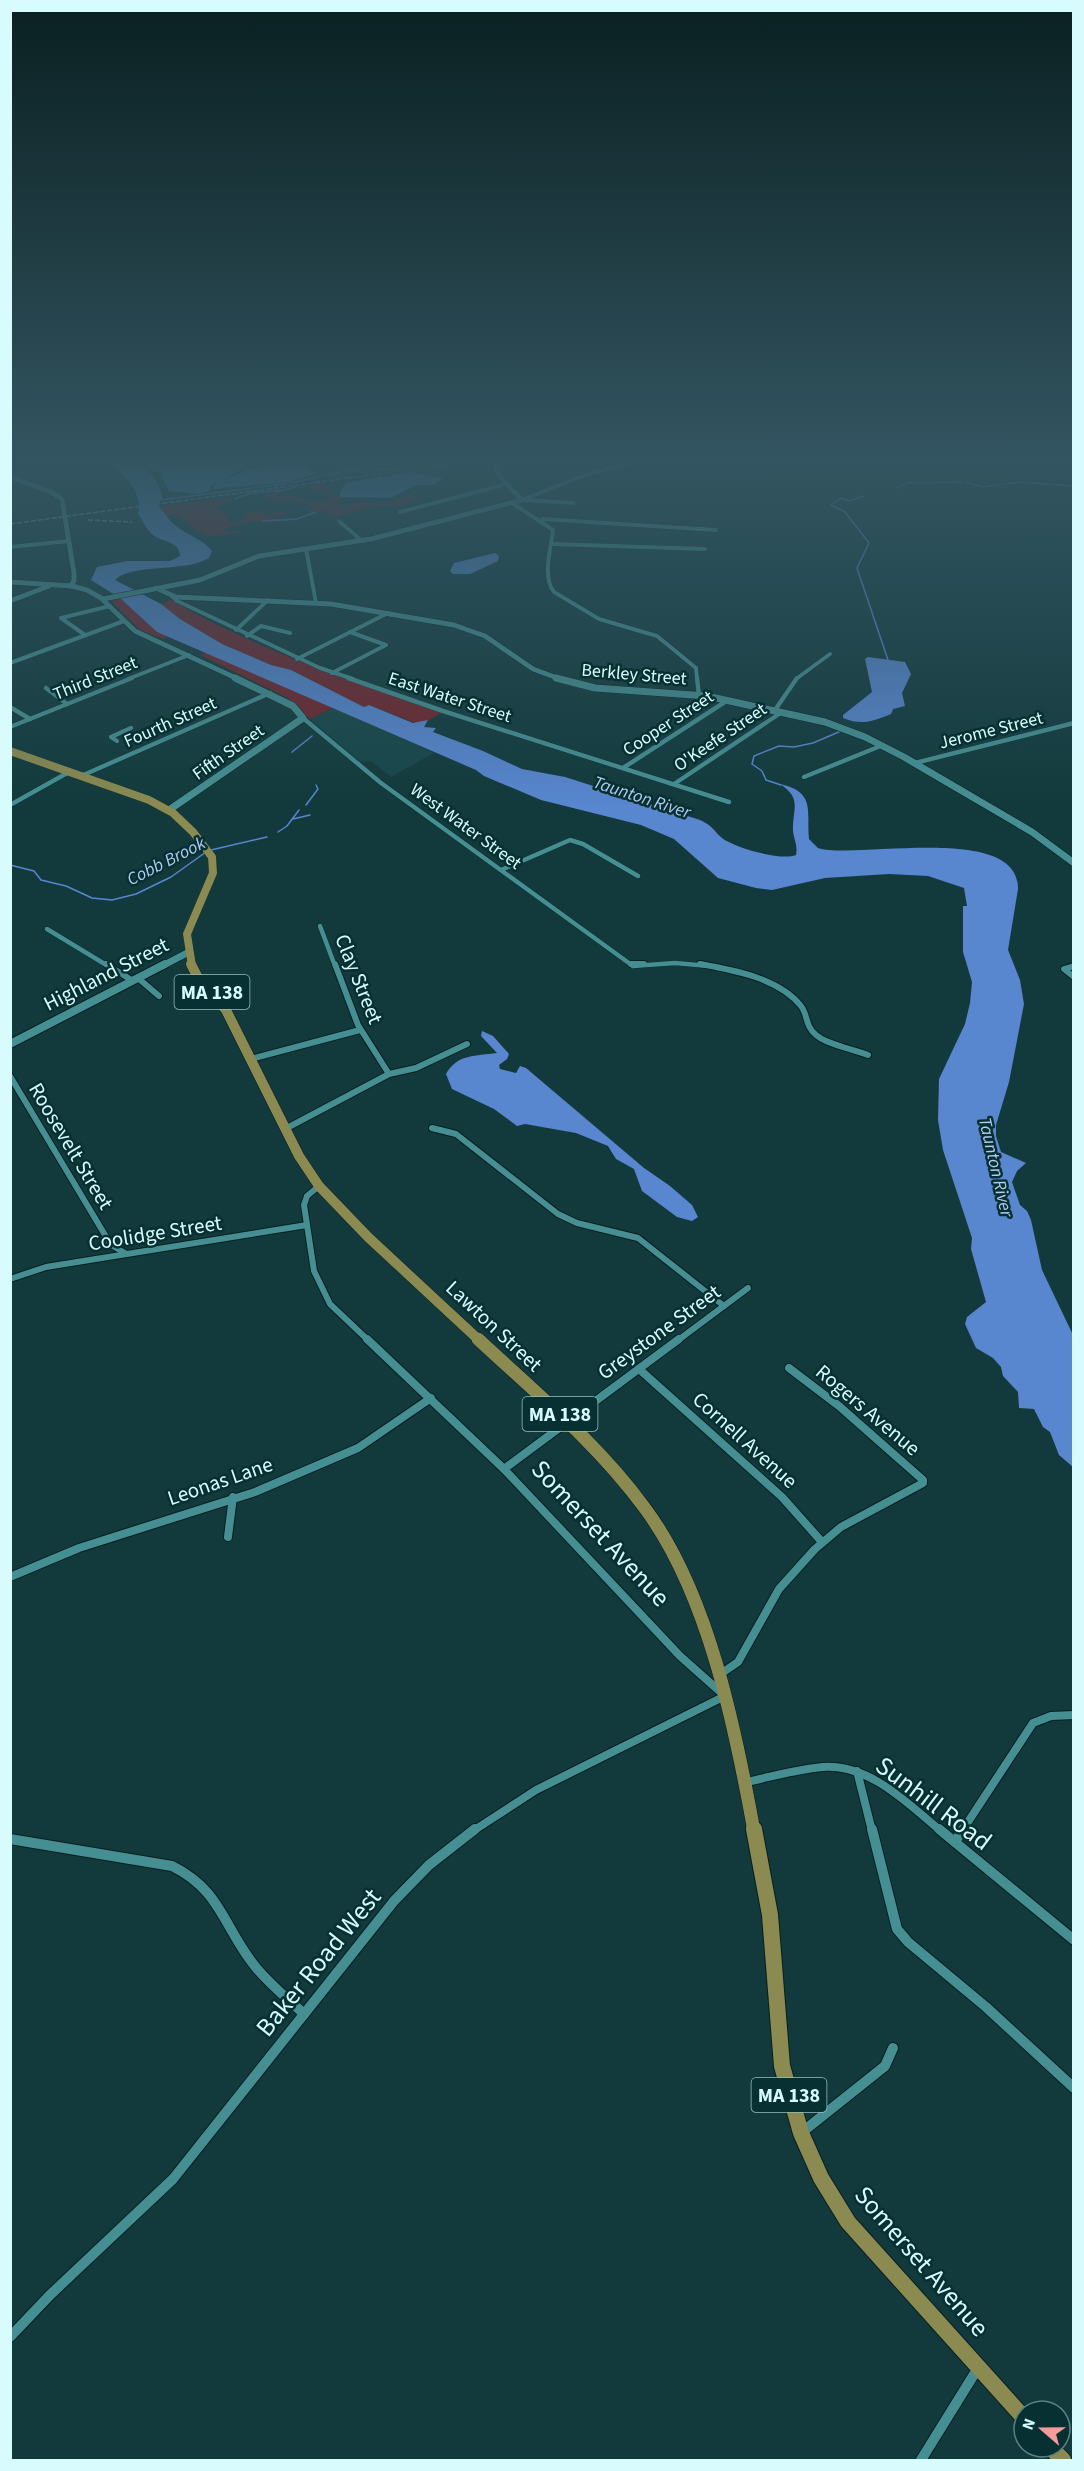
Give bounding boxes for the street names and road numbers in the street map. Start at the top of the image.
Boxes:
street label: Third Street [49,650,141,707]
street label: Berkley Street [580,657,688,692]
street label: East Water Street [385,666,514,729]
street label: Cooper Street [618,685,719,762]
street label: Fourth Street [120,691,221,754]
street label: O'Keefe Street [669,697,772,778]
street label: Jerome Street [937,706,1046,755]
street label: Fifth Street [187,719,269,786]
street label: West Water Street [405,777,527,875]
street label: Highland Street [38,930,174,1018]
street label: Clay Street [327,930,391,1028]
road number: MA 138 [174,975,250,1009]
street label: Roosevelt Street [21,1077,121,1215]
street label: Coolidge Street [86,1208,224,1258]
street label: Lawton Street [439,1273,549,1379]
street label: Greystone Street [591,1277,727,1387]
street label: Rogers Avenue [809,1357,927,1463]
street label: Cornell Avenue [686,1385,804,1495]
road number: MA 138 [522,1397,598,1431]
street label: Leonas Lane [163,1449,277,1513]
street label: Somerset Avenue [523,1452,679,1615]
street label: Sunhill Road [868,1747,1000,1859]
street label: Baker Road West [247,1880,390,2044]
road number: MA 138 [752,2078,826,2112]
street label: Somerset Avenue [846,2178,998,2345]

